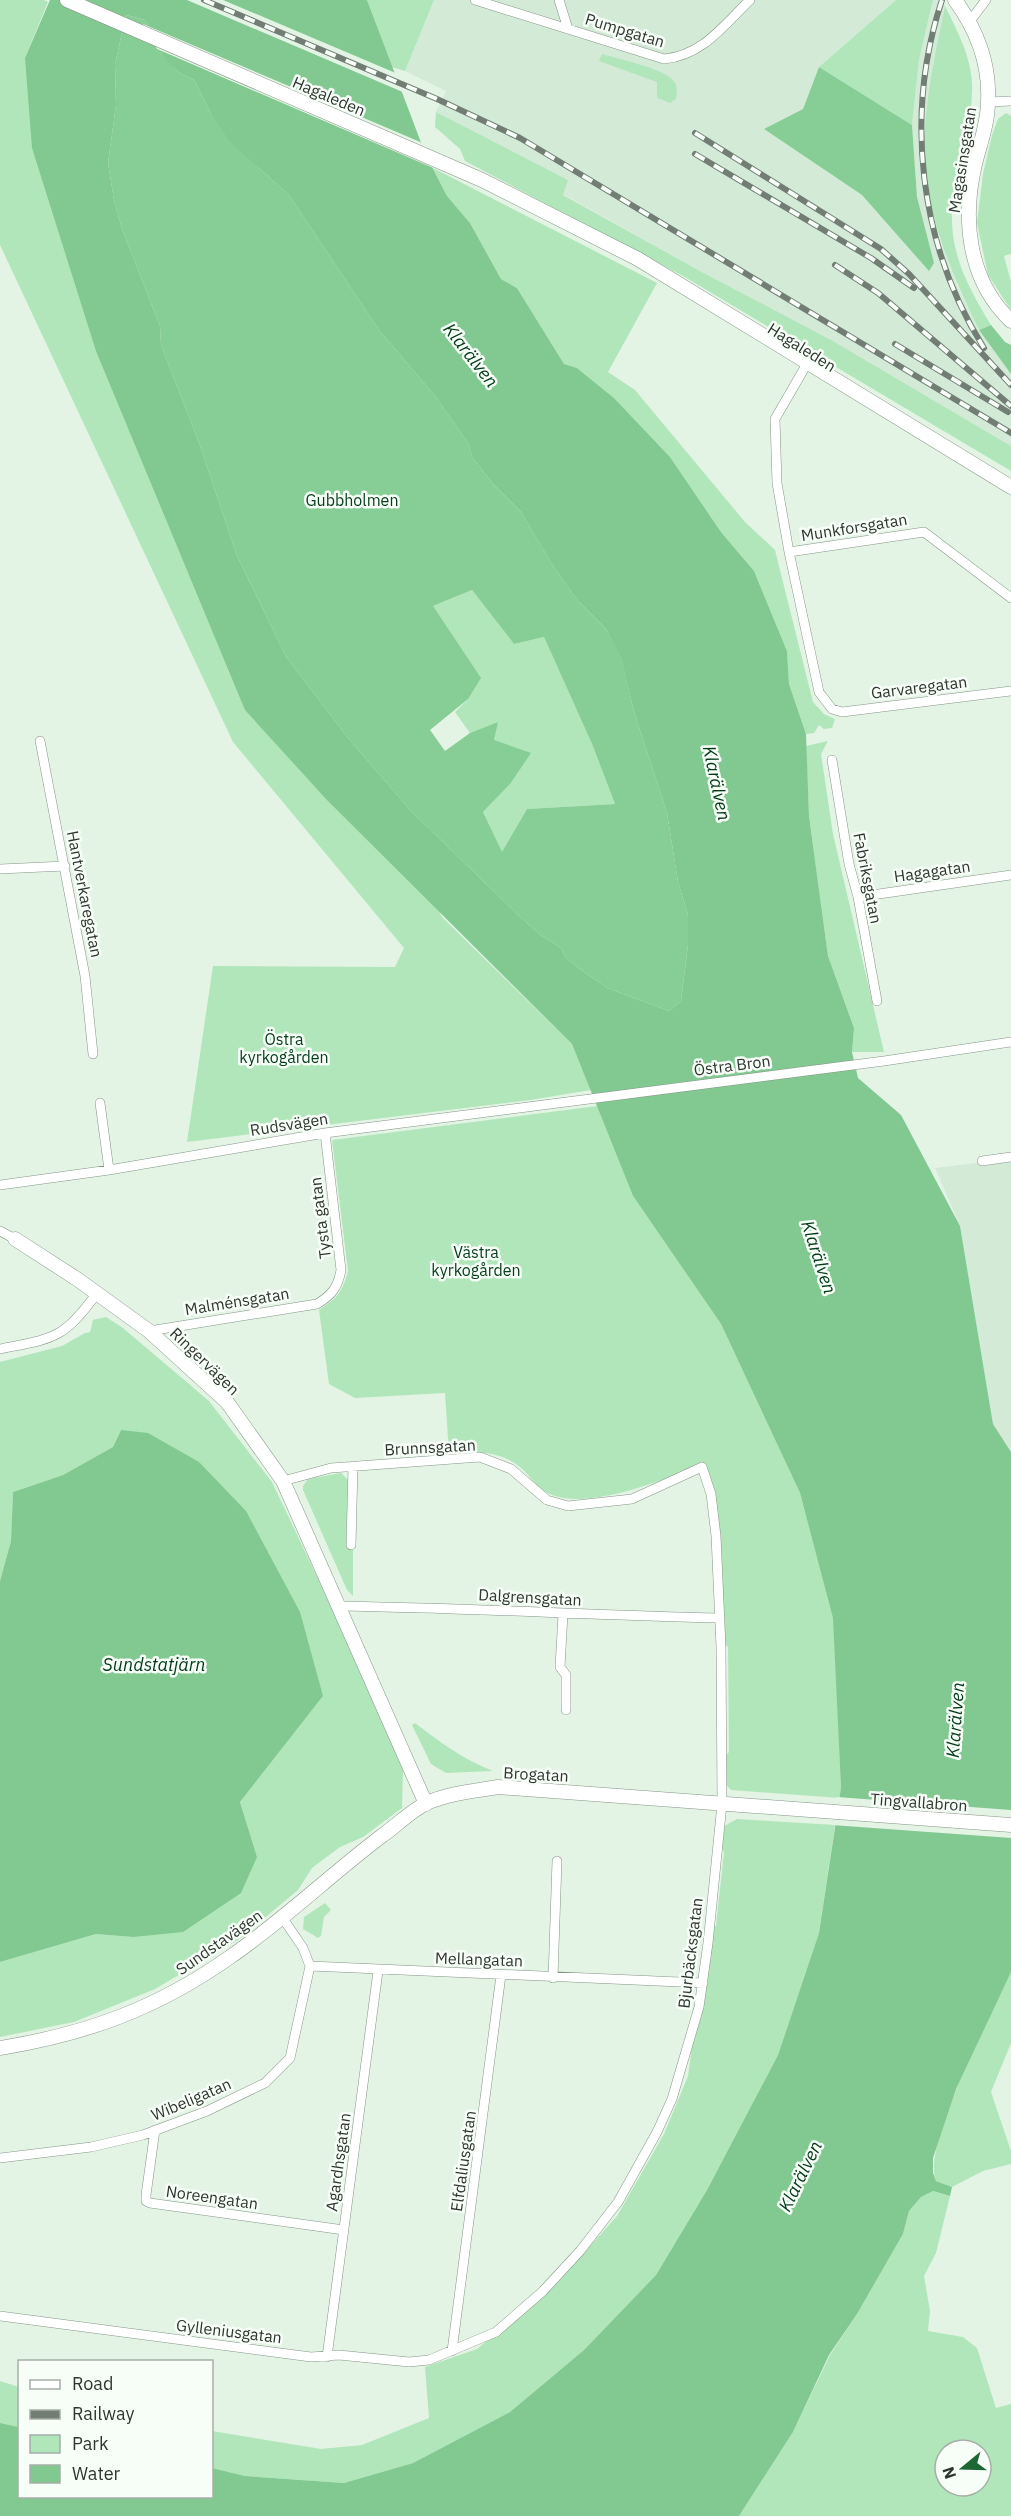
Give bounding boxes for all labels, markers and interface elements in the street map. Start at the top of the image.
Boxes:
street label: Pumpgatan [583,8,667,52]
street label: Hagaleden [290,72,368,120]
street label: Magasinsgatan [944,106,980,214]
water label: Klarälven [439,318,503,392]
street label: Hagaleden [764,318,840,376]
park label: Gubbholmen [305,490,399,510]
street label: Munkforsgatan [799,509,909,545]
street label: Garvaregatan [870,671,968,703]
water label: Klarälven [698,744,736,822]
street label: Hantverkaregatan [63,829,107,959]
street label: Fabriksgatan [849,831,887,925]
street label: Hagagatan [892,856,972,886]
park label: Östra kyrkogården [239,1029,329,1067]
street label: Östra Bron [693,1050,771,1080]
street label: Rudsvägen [249,1108,329,1140]
street label: Tysta gatan [305,1176,335,1260]
water label: Klarälven [796,1217,842,1297]
park label: Västra kyrkogården [431,1242,521,1280]
street label: Malménsgatan [183,1283,291,1319]
street label: Ringervägen [166,1323,244,1399]
street label: Brunnsgatan [384,1435,476,1459]
street label: Dalgrensgatan [478,1584,582,1610]
water label: Sundstatjärn [102,1653,206,1676]
water label: Klarälven [941,1681,969,1759]
street label: Brogatan [503,1762,569,1786]
street label: Tingvallabron [870,1789,968,1815]
street label: Bjurbäcksgatan [673,1897,707,2009]
street label: Sundstavägen [172,1905,266,1979]
street label: Mellangatan [435,1947,523,1971]
street label: Wibeligatan [148,2073,234,2125]
street label: Elfdaliusgatan [446,2109,480,2213]
street label: Agardhsgatan [321,2112,355,2212]
water label: Klarälven [773,2137,827,2215]
street label: Noreengatan [165,2181,259,2213]
street label: Gylleniusgatan [175,2315,283,2347]
legend [18,2360,213,2498]
text: Road [72,2372,113,2395]
text: Railway [72,2402,134,2425]
text: Park [72,2432,109,2455]
north arrow [933,2438,993,2498]
text: Water [72,2462,121,2485]
text: N [937,2464,960,2482]

